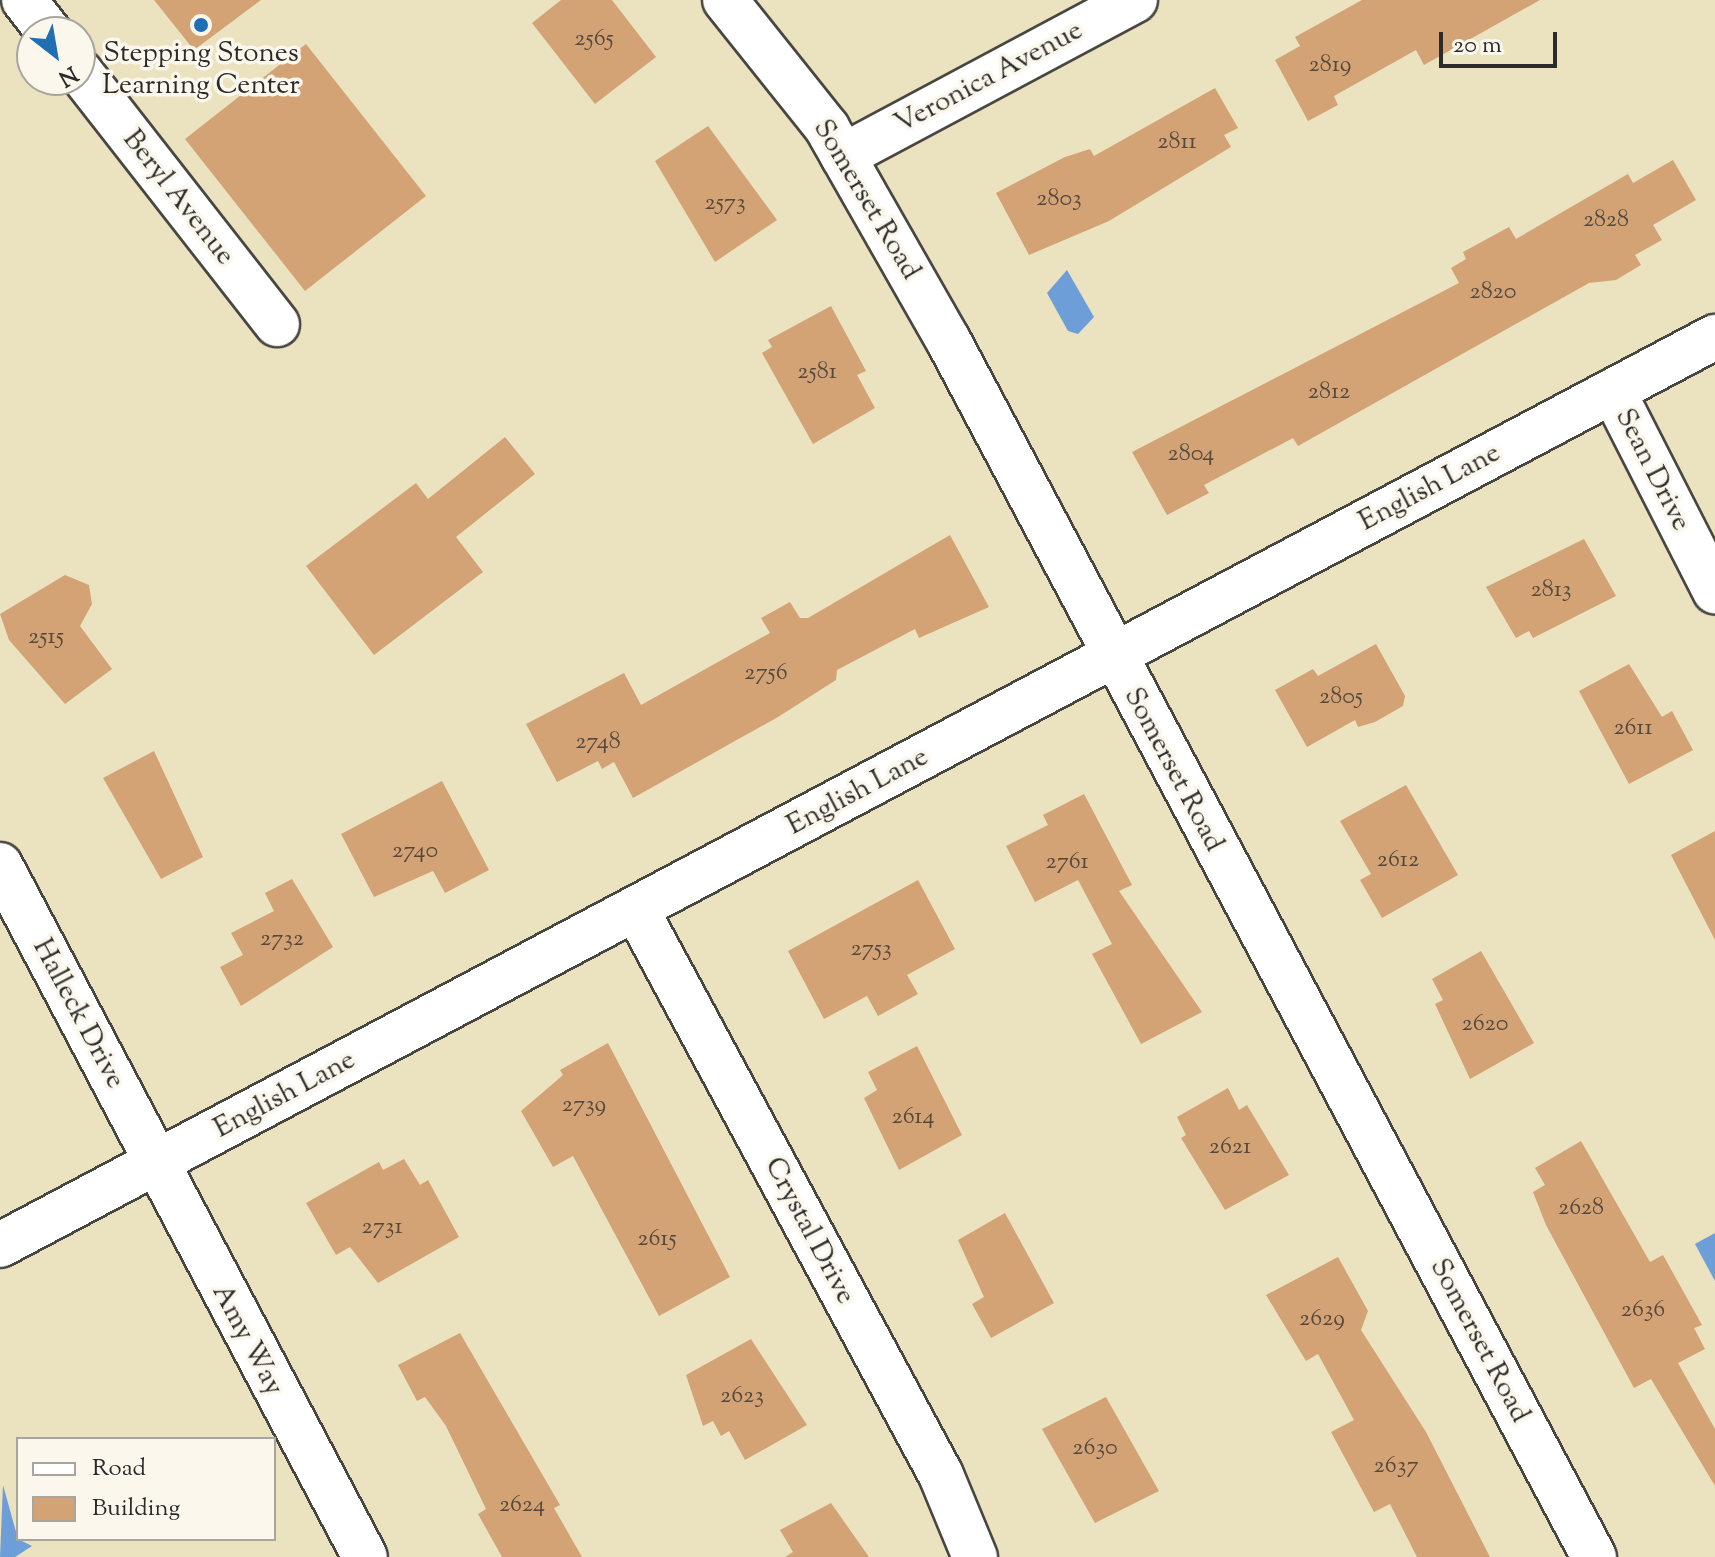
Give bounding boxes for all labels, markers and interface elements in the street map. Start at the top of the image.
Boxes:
street label: Veronica Avenue [889,14,1089,142]
north arrow [16,16,96,96]
marker: Stepping Stones Learning Center [192,16,210,34]
scale bar [1443,16,1561,66]
house number: 2565 [574,26,614,54]
text: 20 m [1453,29,1502,63]
place label: Stepping Stones Learning Center [102,37,300,103]
house number: 2819 [1309,52,1351,80]
text: N [52,57,83,93]
street label: Somerset Road [805,114,927,286]
street label: Beryl Avenue [115,124,241,272]
house number: 2811 [1157,129,1197,157]
house number: 2803 [1036,186,1082,214]
house number: 2573 [704,190,746,218]
house number: 2828 [1583,207,1629,235]
house number: 2820 [1470,279,1516,307]
house number: 2581 [797,359,837,387]
house number: 2812 [1308,379,1350,407]
street label: Sean Drive [1607,403,1697,537]
street label: English Lane [1354,437,1506,539]
house number: 2804 [1168,441,1214,469]
house number: 2813 [1530,577,1572,605]
house number: 2515 [28,624,64,652]
house number: 2756 [744,660,788,688]
street label: Somerset Road [1116,682,1230,858]
house number: 2805 [1319,684,1363,712]
house number: 2611 [1613,715,1653,743]
house number: 2748 [575,729,621,757]
street label: English Lane [782,741,934,843]
house number: 2740 [392,838,438,866]
house number: 2612 [1377,847,1419,875]
house number: 2761 [1045,849,1089,877]
house number: 2732 [260,926,304,954]
street label: Halleck Drive [25,933,131,1095]
house number: 2753 [850,936,892,964]
house number: 2620 [1462,1011,1508,1039]
street label: English Lane [209,1044,361,1146]
house number: 2739 [562,1092,606,1120]
house number: 2614 [891,1104,935,1132]
house number: 2621 [1209,1134,1251,1162]
street label: Crystal Drive [756,1152,862,1310]
house number: 2628 [1558,1195,1604,1223]
house number: 2731 [361,1214,403,1242]
house number: 2615 [637,1226,677,1254]
street label: Somerset Road [1422,1253,1536,1429]
street label: Amy Way [204,1279,290,1401]
house number: 2636 [1621,1297,1665,1325]
house number: 2629 [1299,1306,1345,1334]
house number: 2623 [720,1383,764,1411]
house number: 2630 [1072,1435,1118,1463]
legend [16,1437,276,1541]
text: Road [92,1452,146,1486]
house number: 2637 [1374,1453,1418,1481]
text: Building [92,1492,180,1526]
house number: 2624 [499,1492,545,1520]

